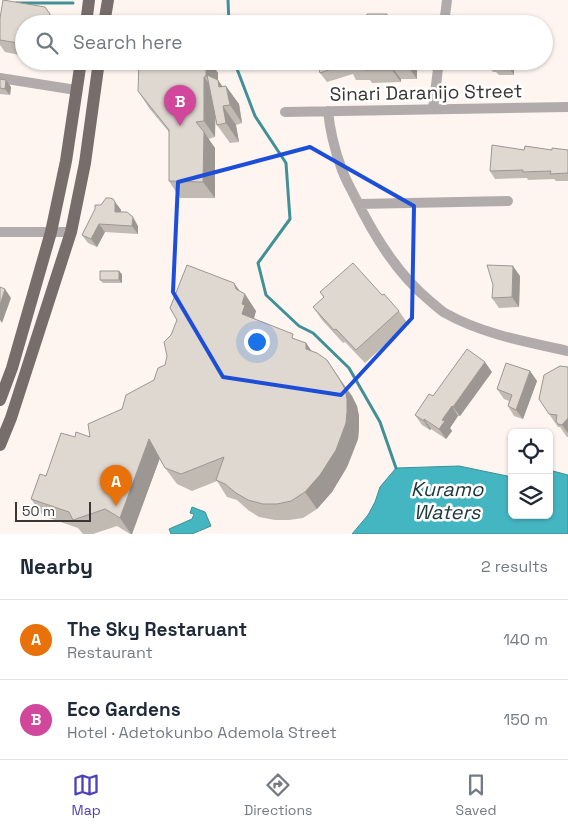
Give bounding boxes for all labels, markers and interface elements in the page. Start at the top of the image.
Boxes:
search box [15,15,553,70]
icon: search [33,29,61,57]
text: Search here [73,30,183,55]
street label: Sinari Daranijo Street [330,78,522,107]
pin: B [164,85,196,126]
your location [244,329,270,355]
map controls [508,429,553,519]
button: locate [508,429,553,474]
pin: A [100,465,132,506]
button: layers [508,474,553,519]
water label: Kuramo Waters [411,476,484,525]
scale bar [15,499,91,522]
text: 50 m [22,502,55,520]
text: Nearby [20,553,93,580]
text: 2 results [481,556,548,577]
text: The Sky Restaruant [67,617,247,642]
text: A [31,629,41,650]
text: 140 m [503,629,548,650]
text: Restaurant [67,642,153,663]
text: Eco Gardens [67,697,181,722]
text: B [31,709,41,730]
text: 150 m [504,709,548,730]
text: Hotel · Adetokunbo Ademola Street [67,722,337,743]
tab: Map [72,771,101,819]
tab: Directions [244,771,312,819]
tab: Saved [456,771,496,819]

